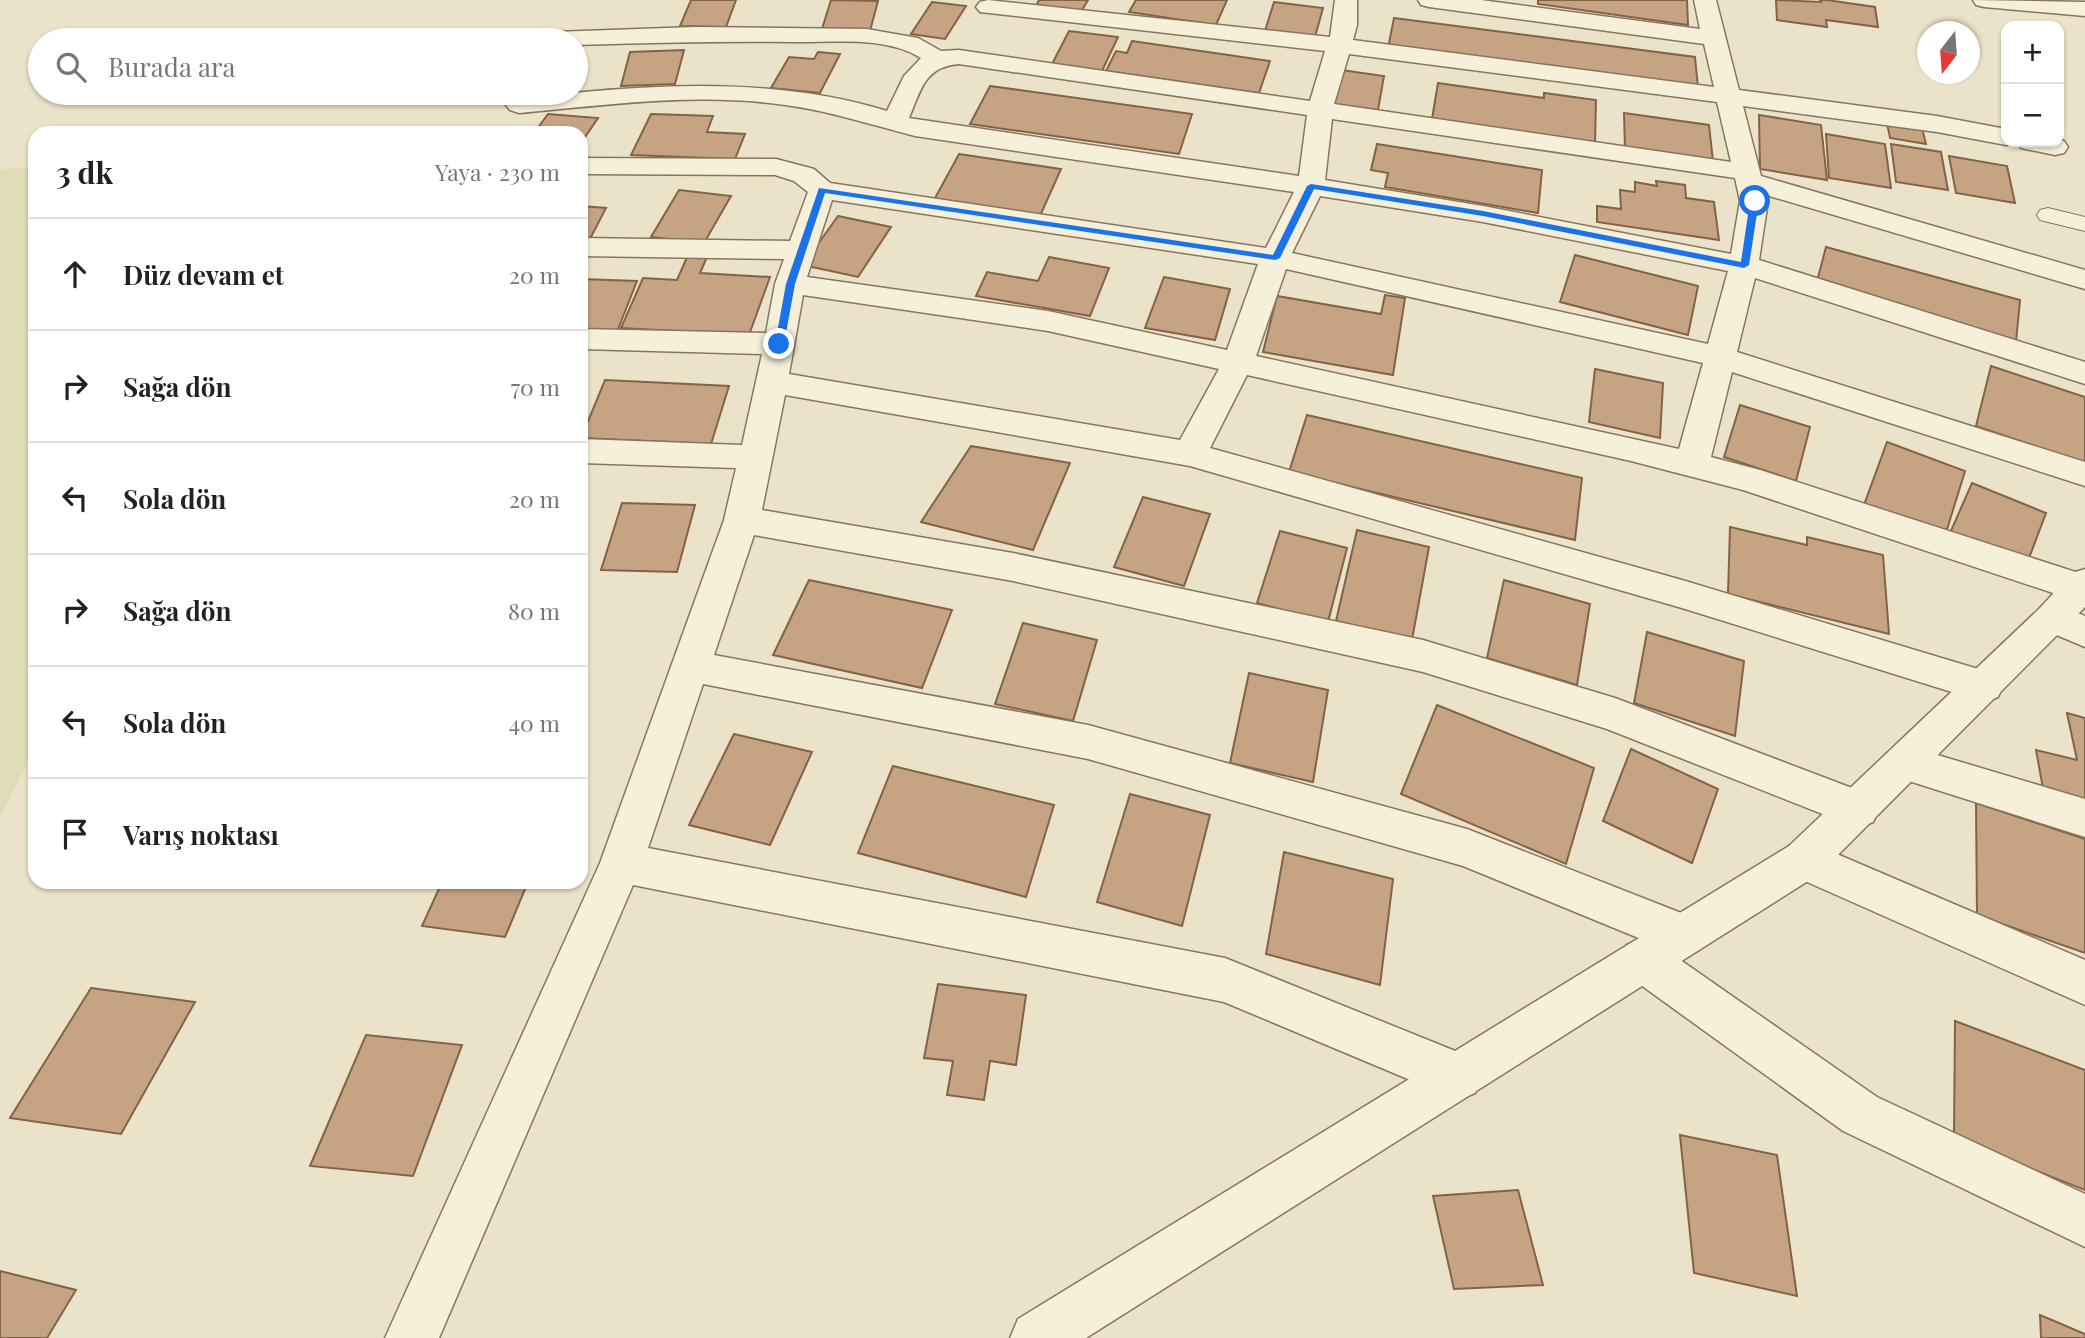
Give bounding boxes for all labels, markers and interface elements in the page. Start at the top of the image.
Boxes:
north arrow [1917,21,1980,84]
map controls [2001,21,2064,147]
button: + [2001,21,2064,84]
search box [28,28,588,105]
icon: search [52,48,90,86]
text: Burada ara [108,49,236,84]
button: − [2001,84,2064,147]
text: 3 dk [56,152,113,192]
text: Yaya · 230 m [435,156,560,187]
route start [1739,185,1770,216]
icon: ahead [56,255,94,293]
text: Düz devam et [123,257,284,292]
text: 20 m [509,259,560,290]
route end [763,328,794,359]
icon: right [56,367,94,405]
text: Sağa dön [123,369,231,404]
text: 70 m [511,371,560,402]
icon: left [56,479,94,517]
text: Sola dön [123,481,226,516]
text: 20 m [509,483,560,514]
icon: right [56,591,94,629]
text: Sağa dön [123,593,231,628]
text: 80 m [508,595,560,626]
icon: left [56,703,94,741]
text: Sola dön [123,705,226,740]
text: 40 m [509,707,560,738]
icon: arrive [56,815,94,853]
text: Varış noktası [123,817,279,852]

